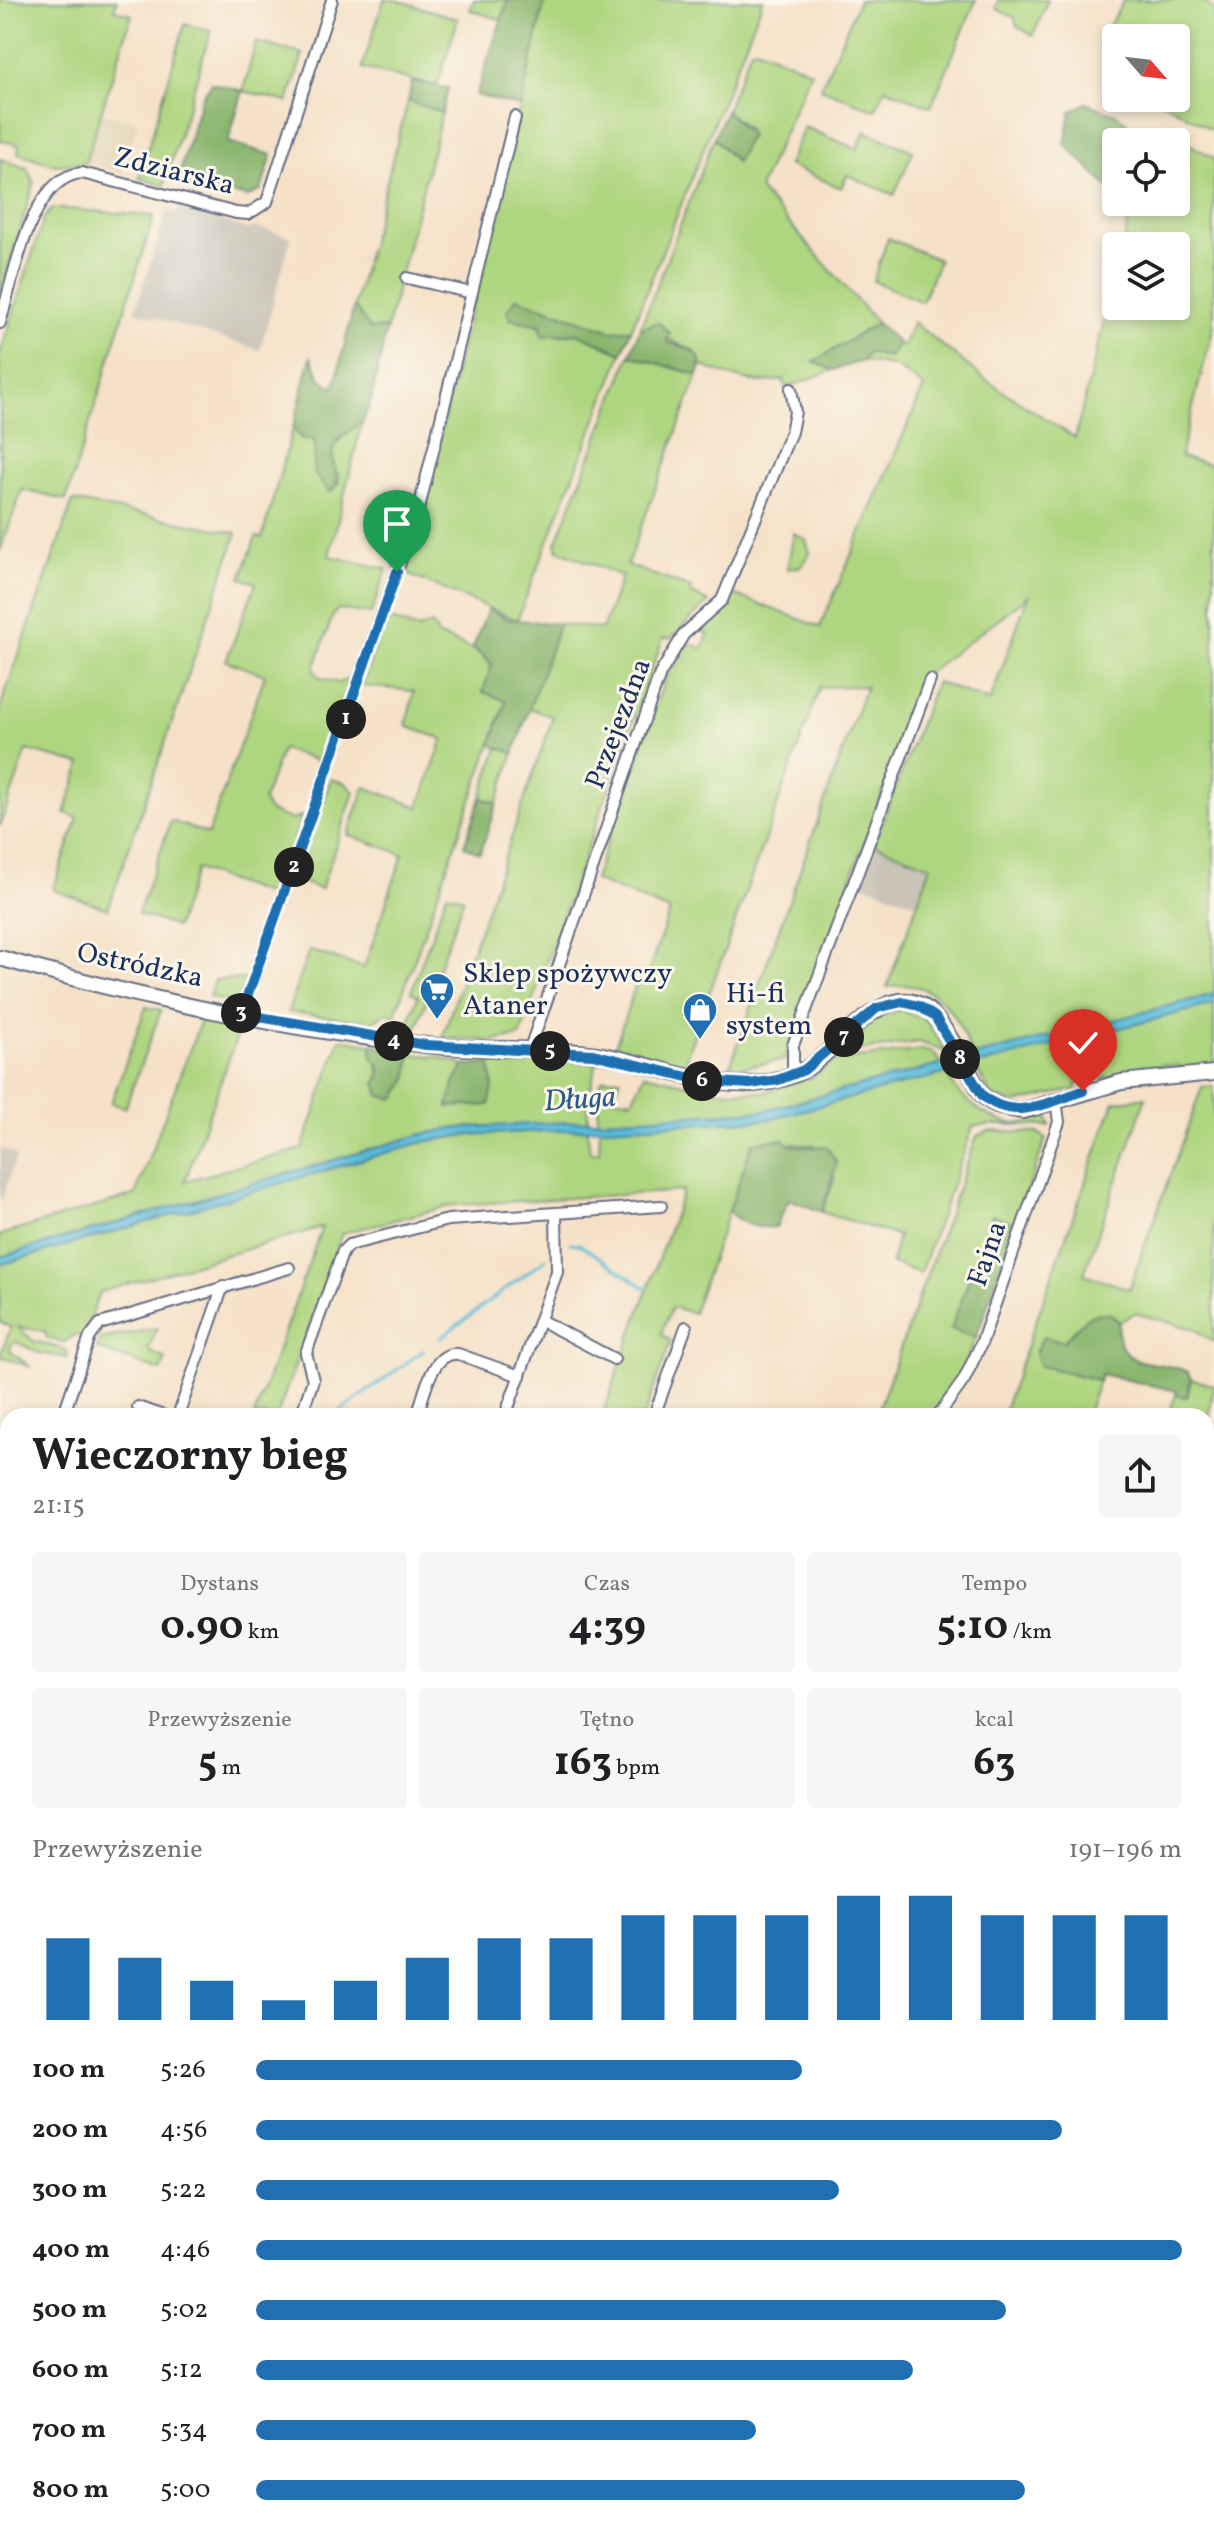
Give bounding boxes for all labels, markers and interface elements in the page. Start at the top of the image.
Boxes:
north arrow [1102,24,1190,112]
map controls [1102,24,1190,320]
button: locate [1102,128,1190,216]
street label: Zdziarska [110,138,238,206]
button: layers [1102,232,1190,320]
pin [363,490,431,572]
icon: arrive [375,502,419,546]
street label: Przejezdna [576,653,662,795]
pin: 1 [326,699,366,739]
text: 1 [342,703,350,734]
pin: 2 [274,847,314,887]
text: 2 [288,851,300,882]
street label: Ostródzka [73,934,207,998]
place label: Sklep spożywczy Ataner [463,955,672,1026]
supermarket icon: Sklep spożywczy Ataner [418,971,456,1021]
place label: Hi-fi system [726,975,812,1046]
shop icon: Hi-fi system [681,991,719,1041]
pin: 3 [221,993,261,1033]
text: 3 [235,997,247,1028]
pin [1049,1009,1117,1091]
pin: 7 [824,1017,864,1057]
pin: 4 [374,1021,414,1061]
text: 7 [839,1021,849,1052]
icon: check [1061,1021,1105,1065]
text: 4 [387,1025,401,1056]
pin: 5 [530,1031,570,1071]
text: 5 [545,1035,555,1066]
pin: 8 [940,1039,980,1079]
text: 8 [954,1043,966,1074]
pin: 6 [682,1061,722,1101]
text: 6 [696,1065,708,1096]
water label: Długa [542,1077,618,1123]
street label: Fajna [959,1216,1017,1292]
text: Wieczorny bieg [32,1427,348,1488]
button: share [1098,1434,1182,1518]
text: 21:15 [32,1488,85,1524]
text: Dystans [180,1569,259,1600]
text: Czas [584,1569,630,1600]
text: Tempo [962,1569,1027,1600]
text: 0.90 [160,1600,243,1656]
text: 4:39 [568,1600,646,1656]
text: 5:10 [937,1600,1008,1656]
text: km [243,1617,279,1648]
text: /km [1008,1617,1052,1648]
text: Przewyższenie [148,1705,292,1736]
text: Tętno [580,1705,634,1736]
text: kcal [975,1705,1014,1736]
text: 5 [198,1736,217,1792]
text: 163 [554,1736,612,1792]
text: 63 [973,1736,1015,1792]
text: m [217,1753,241,1784]
text: bpm [612,1753,660,1784]
text: Przewyższenie [32,1832,202,1868]
text: 191–196 m [1068,1832,1182,1868]
text: 100 m [32,2052,105,2088]
text: 5:26 [160,2052,206,2088]
text: 200 m [32,2112,108,2148]
text: 4:56 [160,2112,207,2148]
text: 300 m [32,2172,108,2208]
text: 5:22 [160,2172,207,2208]
text: 400 m [32,2232,110,2268]
text: 4:46 [160,2232,210,2268]
text: 500 m [32,2292,107,2328]
text: 5:02 [160,2292,208,2328]
text: 600 m [32,2352,109,2388]
text: 5:12 [160,2352,203,2388]
text: 700 m [32,2412,106,2448]
text: 5:34 [160,2412,208,2448]
text: 800 m [32,2472,109,2508]
text: 5:00 [160,2472,210,2508]

